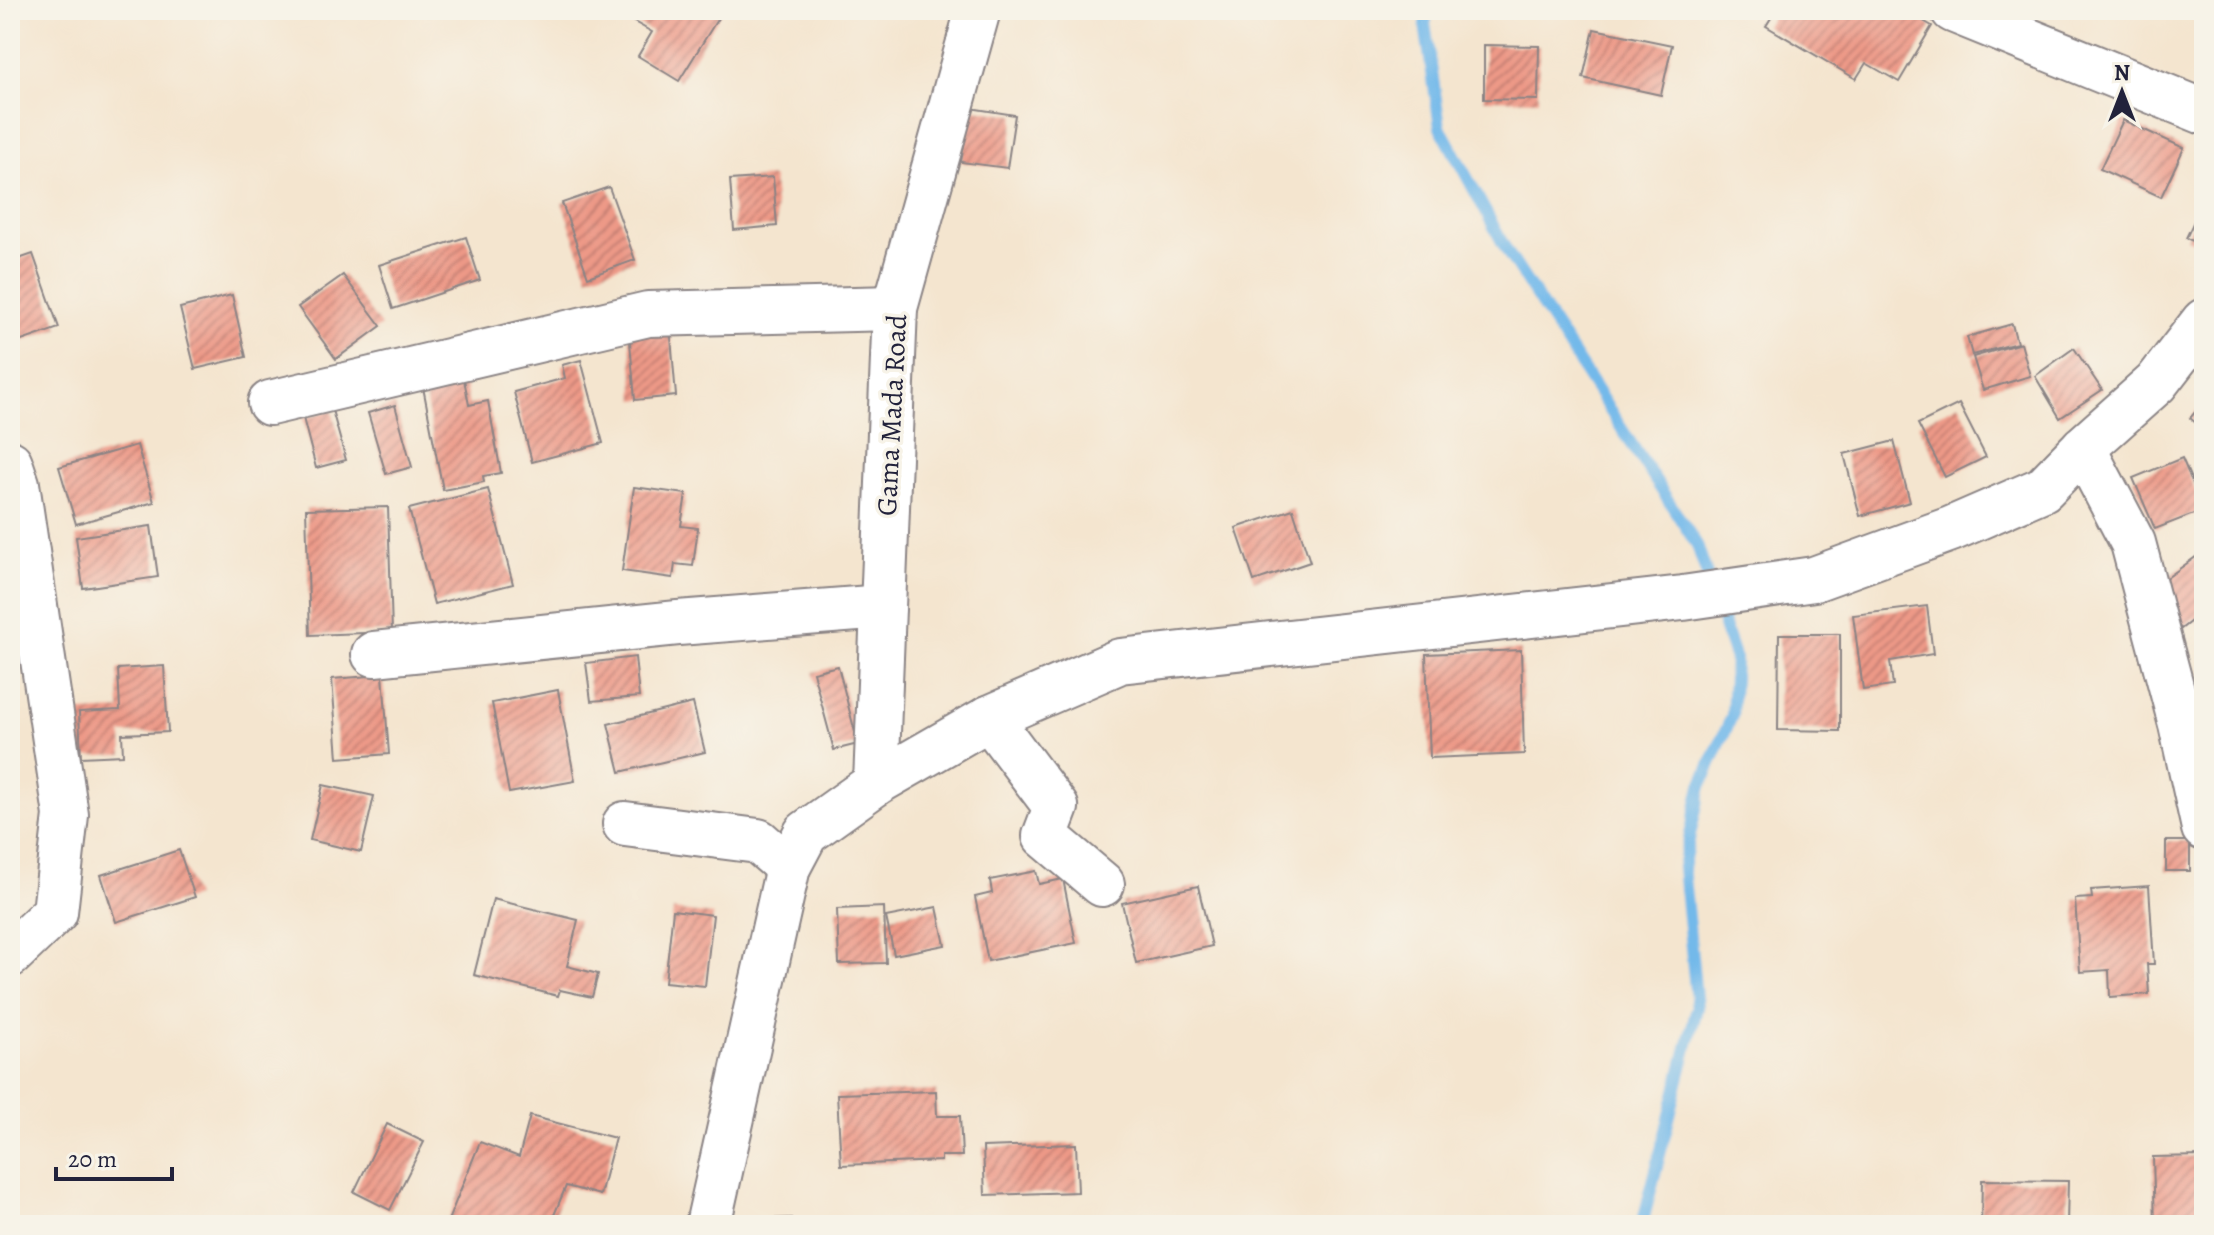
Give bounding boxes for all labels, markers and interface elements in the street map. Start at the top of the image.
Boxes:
north arrow [2082,52,2162,132]
text: N [2114,58,2130,88]
street label: Gama Mada Road [868,312,916,517]
scale bar [56,1131,172,1181]
text: 20 m [68,1143,117,1175]

